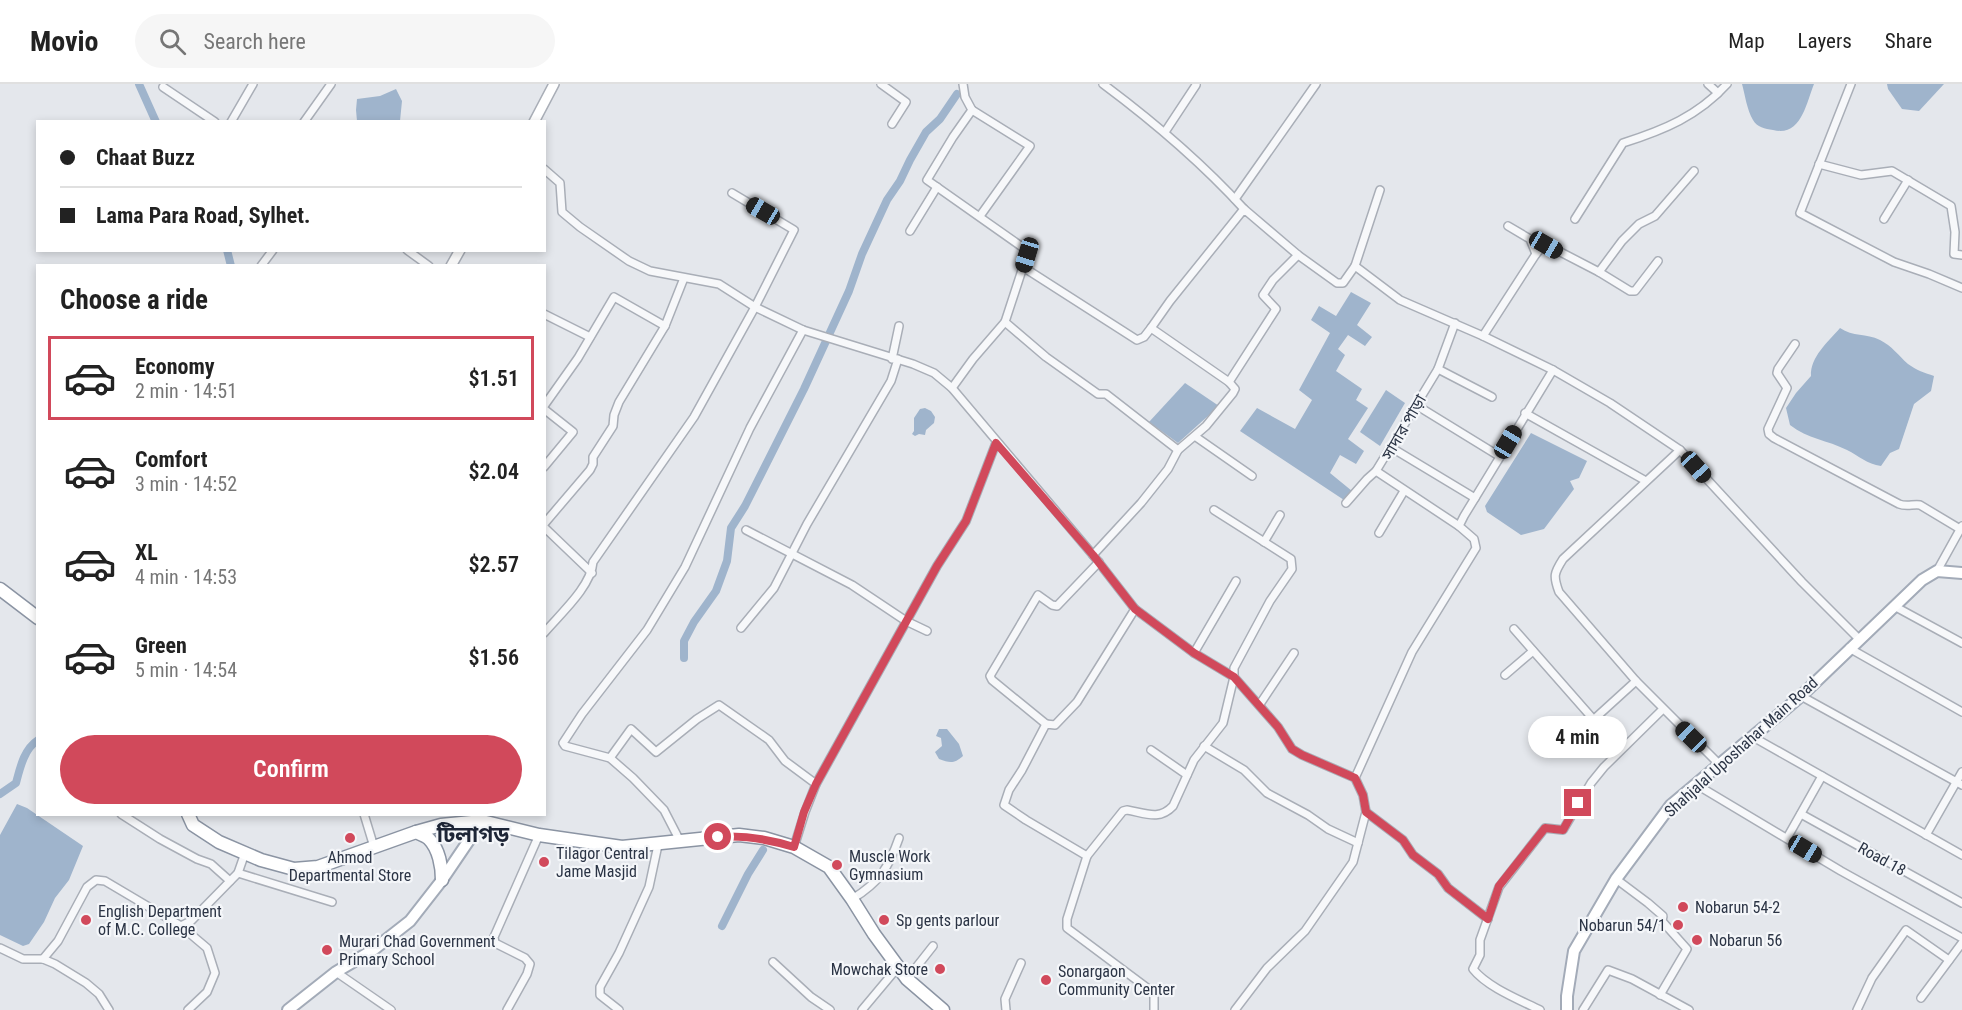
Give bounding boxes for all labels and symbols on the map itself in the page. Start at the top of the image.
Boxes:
car [743,194,783,228]
car [1526,228,1566,262]
car [1013,235,1041,275]
street label: সাদার পাড়া [1377,390,1431,464]
car [1491,422,1525,462]
car [1677,448,1715,486]
street label: Shahjalal Uposhahar Main Road [1660,673,1822,821]
callout: 4 min [1528,716,1628,758]
car [1672,718,1710,756]
route end [1564,789,1591,816]
district label: টিলাগড় [436,822,510,847]
route start [704,823,731,850]
marker: Ahmod Departmental Store [343,831,357,845]
car [1785,832,1825,866]
street label: Road 18 [1855,838,1909,880]
place label: Tilagor Central Jame Masjid [556,844,649,881]
place label: Muscle Work Gymnasium [849,847,931,884]
place label: Ahmod Departmental Store [289,848,411,885]
marker: Tilagor Central Jame Masjid [537,855,551,869]
marker: Muscle Work Gymnasium [830,858,844,872]
place label: Nobarun 54-2 [1695,898,1780,917]
marker: Nobarun 54-2 [1676,900,1690,914]
place label: English Department of M.C. College [98,902,222,939]
place label: Sp gents parlour [896,911,1000,930]
marker: English Department of M.C. College [79,913,93,927]
marker: Sp gents parlour [877,913,891,927]
place label: Nobarun 54/1 [1579,916,1666,935]
marker: Nobarun 54/1 [1671,918,1685,932]
place label: Nobarun 56 [1709,931,1782,950]
place label: Murari Chad Government Primary School [339,932,496,969]
marker: Nobarun 56 [1690,933,1704,947]
marker: Murari Chad Government Primary School [320,943,334,957]
place label: Mowchak Store [831,960,928,979]
marker: Mowchak Store [933,962,947,976]
place label: Sonargaon Community Center [1058,962,1175,999]
marker: Sonargaon Community Center [1039,973,1053,987]

